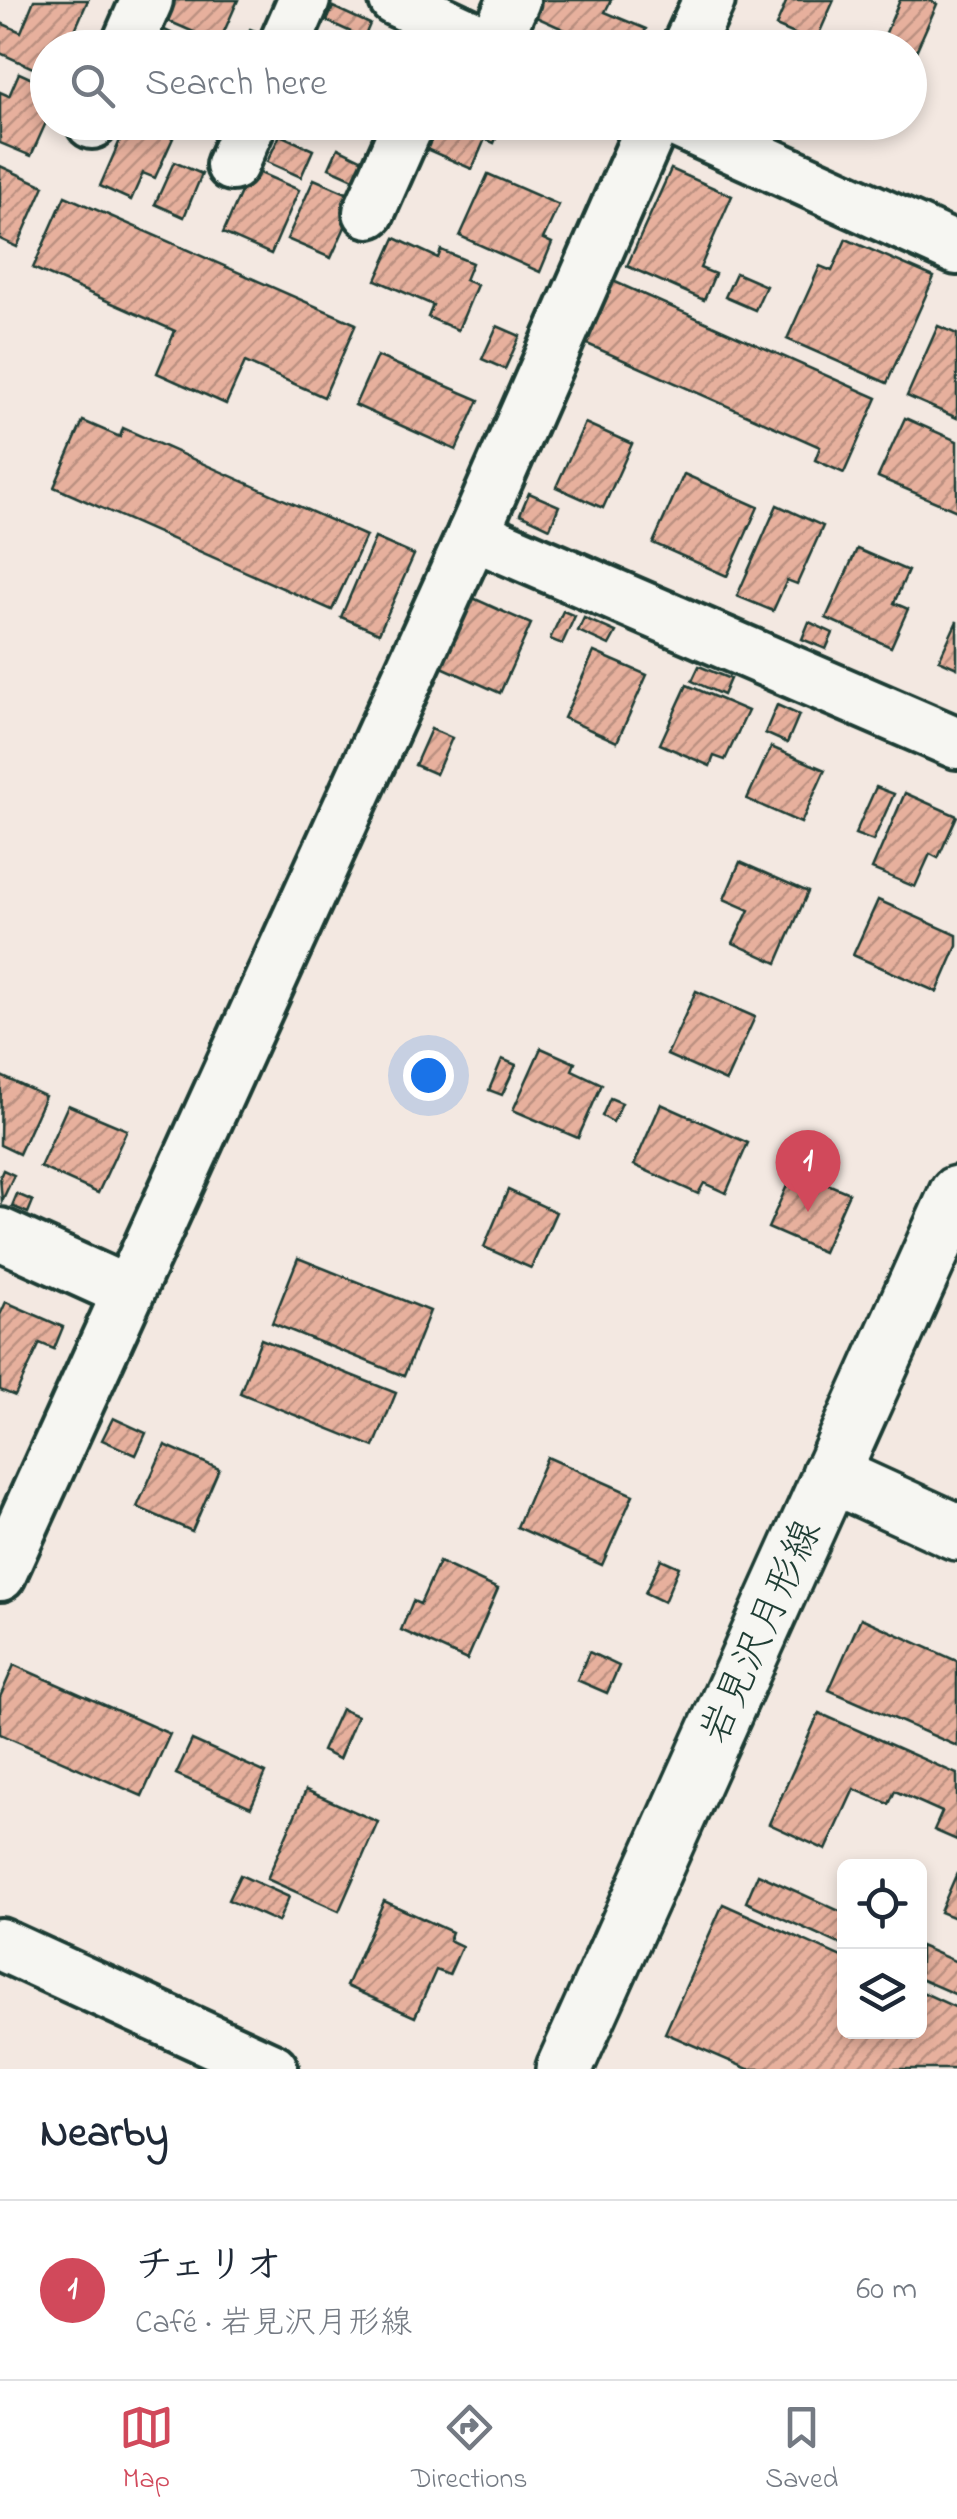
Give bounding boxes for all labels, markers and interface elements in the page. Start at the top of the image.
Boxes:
search box [30,30,927,140]
text: Search here [145,57,327,113]
icon: search [65,58,120,113]
your location [403,1050,454,1101]
pin: 1 [776,1130,840,1212]
street label: 岩見沢月形線 [687,1511,839,1754]
map controls [837,1859,927,2039]
button: locate [837,1859,927,1949]
button: layers [837,1949,927,2039]
text: Nearby [40,2104,168,2165]
text: チェリオ [135,2239,282,2295]
text: 1 [67,2267,78,2314]
text: 60 m [856,2267,917,2314]
text: Café · 岩見沢月形線 [135,2301,412,2348]
tab: Map [119,2400,174,2501]
tab: Directions [411,2400,528,2501]
tab: Saved [765,2400,838,2501]

